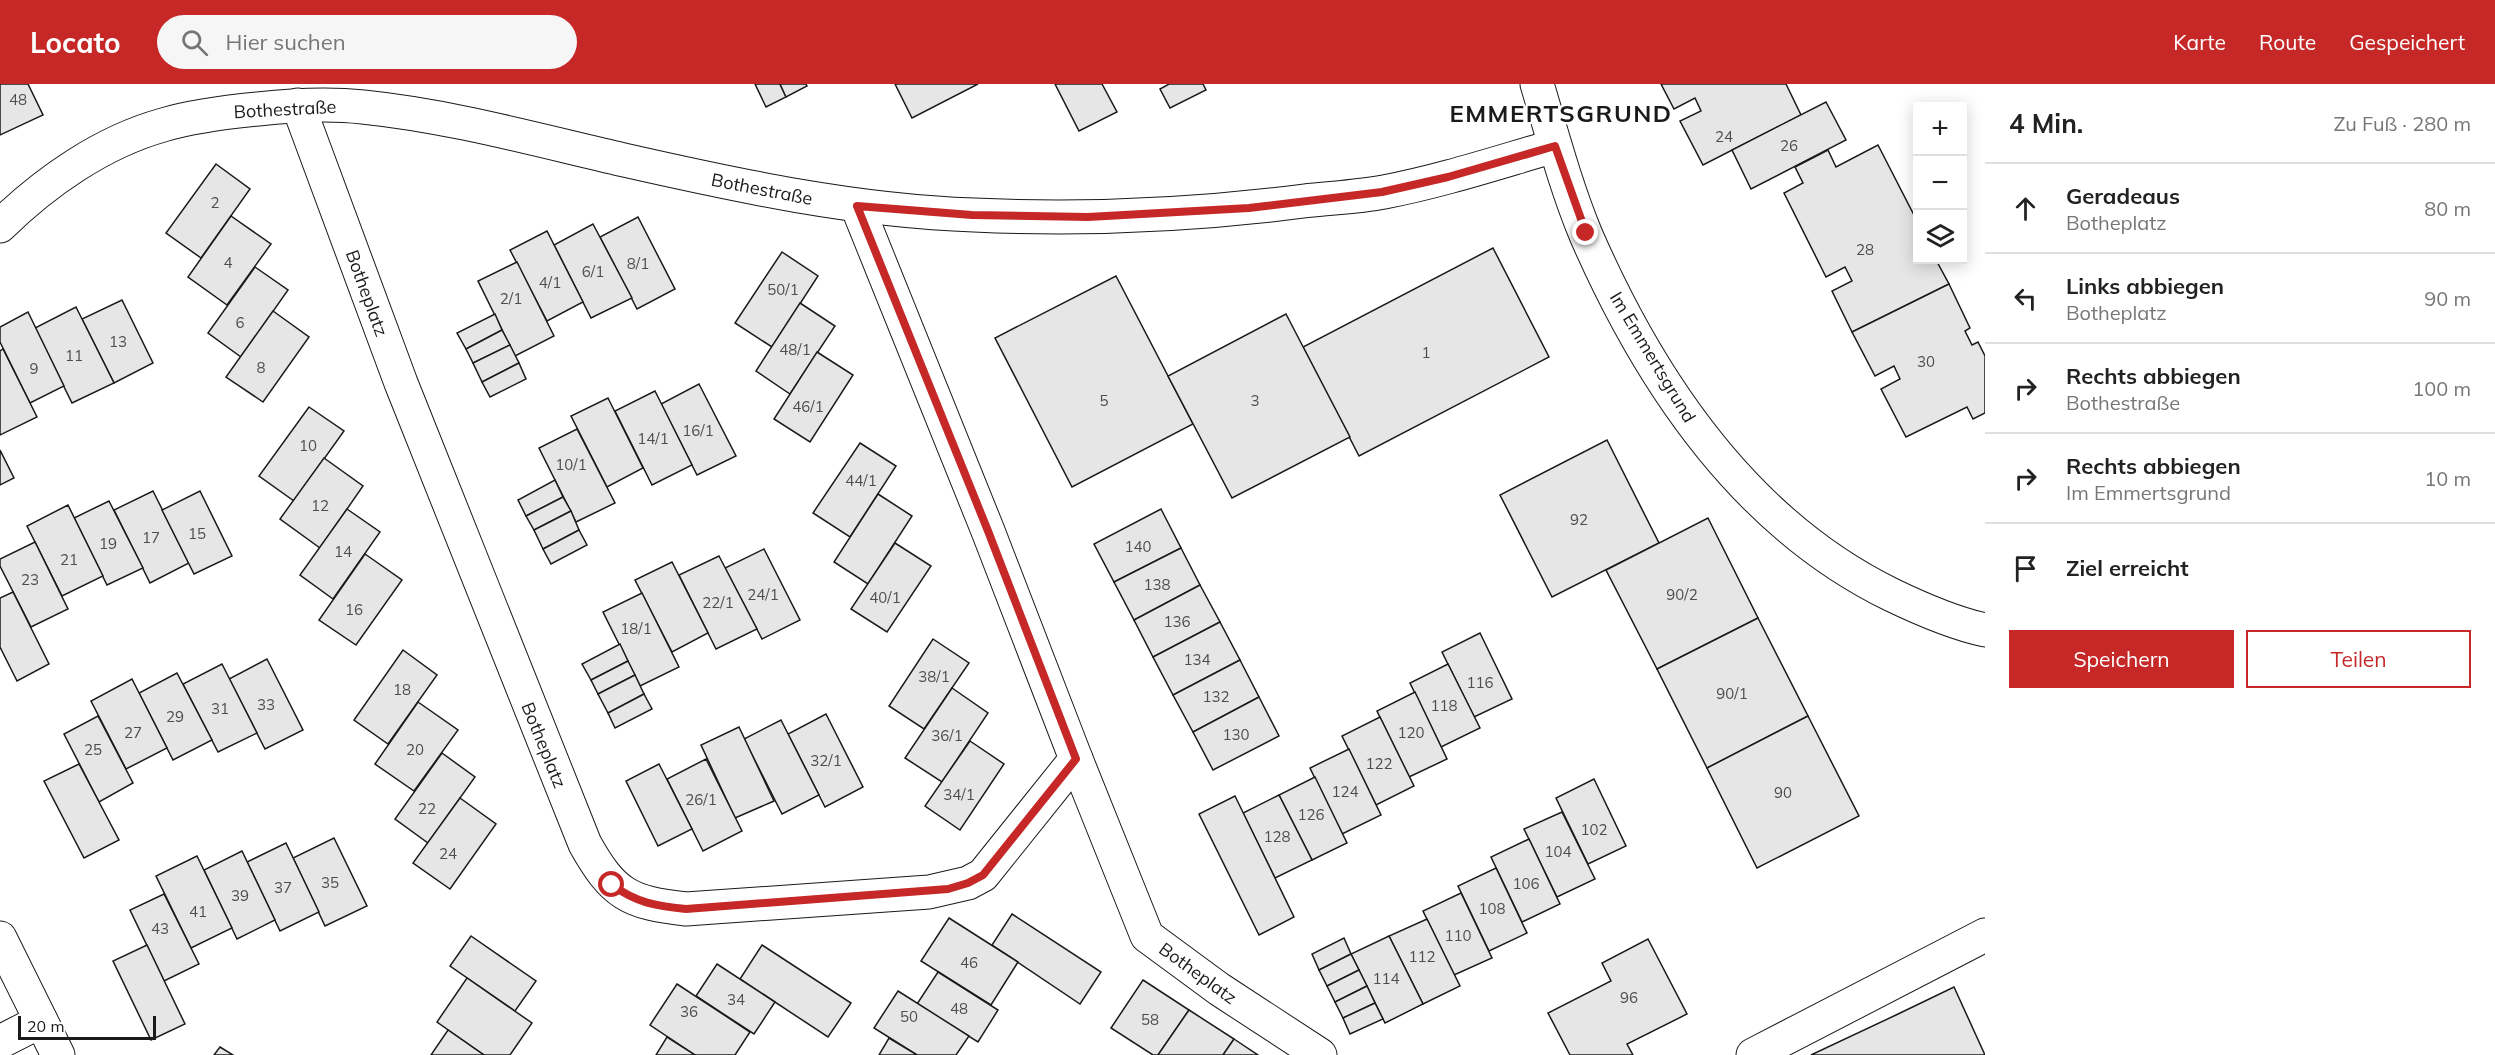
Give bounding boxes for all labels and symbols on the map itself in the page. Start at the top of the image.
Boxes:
house number: 48 [9,90,27,109]
street label: Bothestraße [233,95,337,123]
district label: EMMERTSGRUND [1449,98,1673,128]
house number: 24 [1715,127,1733,146]
house number: 26 [1780,136,1798,155]
street label: Bothestraße [709,168,815,210]
house number: 2 [210,193,220,212]
route end [1572,219,1598,245]
house number: 28 [1856,240,1874,259]
street label: Botheplatz [341,246,393,340]
house number: 4 [223,253,233,272]
house number: 8/1 [627,254,649,273]
house number: 6/1 [582,262,604,281]
house number: 4/1 [539,273,561,292]
house number: 50/1 [767,280,799,299]
street label: Im Emmertsgrund [1605,287,1701,427]
house number: 2/1 [500,289,522,308]
house number: 6 [235,313,245,332]
house number: 13 [109,332,127,351]
house number: 48/1 [779,340,811,359]
house number: 1 [1421,343,1431,362]
house number: 11 [65,346,83,365]
house number: 30 [1917,352,1935,371]
house number: 8 [256,358,266,377]
house number: 9 [29,359,39,378]
house number: 5 [1099,391,1109,410]
house number: 3 [1250,391,1260,410]
house number: 46/1 [792,397,824,416]
house number: 16/1 [682,421,714,440]
house number: 14/1 [637,429,669,448]
house number: 10 [299,436,317,455]
house number: 10/1 [555,455,587,474]
house number: 44/1 [845,471,877,490]
house number: 12 [311,496,329,515]
house number: 92 [1570,510,1588,529]
house number: 15 [188,524,206,543]
house number: 17 [142,528,160,547]
house number: 19 [99,534,117,553]
house number: 140 [1124,537,1152,556]
house number: 14 [334,542,352,561]
house number: 21 [60,550,78,569]
house number: 23 [21,570,39,589]
house number: 138 [1143,575,1171,594]
house number: 24/1 [747,585,779,604]
house number: 90/2 [1666,585,1698,604]
house number: 40/1 [869,588,901,607]
house number: 22/1 [702,593,734,612]
house number: 16 [345,600,363,619]
house number: 136 [1163,612,1191,631]
house number: 18/1 [620,619,652,638]
house number: 134 [1183,650,1211,669]
house number: 38/1 [918,667,950,686]
house number: 116 [1466,673,1494,692]
house number: 18 [393,680,411,699]
house number: 90/1 [1716,684,1748,703]
house number: 132 [1202,687,1230,706]
house number: 33 [257,695,275,714]
house number: 118 [1430,696,1458,715]
house number: 31 [211,699,229,718]
street label: Botheplatz [516,699,572,791]
house number: 29 [166,707,184,726]
house number: 27 [124,723,142,742]
house number: 120 [1397,723,1425,742]
house number: 130 [1222,725,1250,744]
house number: 36/1 [931,726,963,745]
house number: 25 [84,740,102,759]
house number: 20 [406,740,424,759]
house number: 32/1 [810,751,842,770]
house number: 122 [1365,754,1393,773]
house number: 124 [1331,782,1359,801]
house number: 90 [1774,783,1792,802]
house number: 34/1 [943,785,975,804]
house number: 26/1 [685,790,717,809]
house number: 22 [418,799,436,818]
house number: 126 [1297,805,1325,824]
house number: 102 [1580,820,1608,839]
house number: 128 [1263,827,1291,846]
house number: 104 [1544,842,1572,861]
house number: 24 [439,844,457,863]
route start [598,871,624,897]
house number: 35 [321,873,339,892]
house number: 106 [1512,874,1540,893]
house number: 37 [274,878,292,897]
house number: 39 [231,886,249,905]
house number: 108 [1478,899,1506,918]
house number: 41 [189,902,207,921]
house number: 43 [151,919,169,938]
house number: 110 [1444,926,1472,945]
street label: Botheplatz [1155,937,1241,1009]
house number: 112 [1408,947,1436,966]
house number: 46 [960,953,978,972]
house number: 114 [1372,969,1400,988]
house number: 96 [1620,988,1638,1007]
house number: 34 [727,990,745,1009]
house number: 48 [950,999,968,1018]
house number: 36 [680,1002,698,1021]
house number: 50 [900,1007,918,1026]
house number: 58 [1141,1010,1159,1029]
scale bar [18,1013,156,1040]

